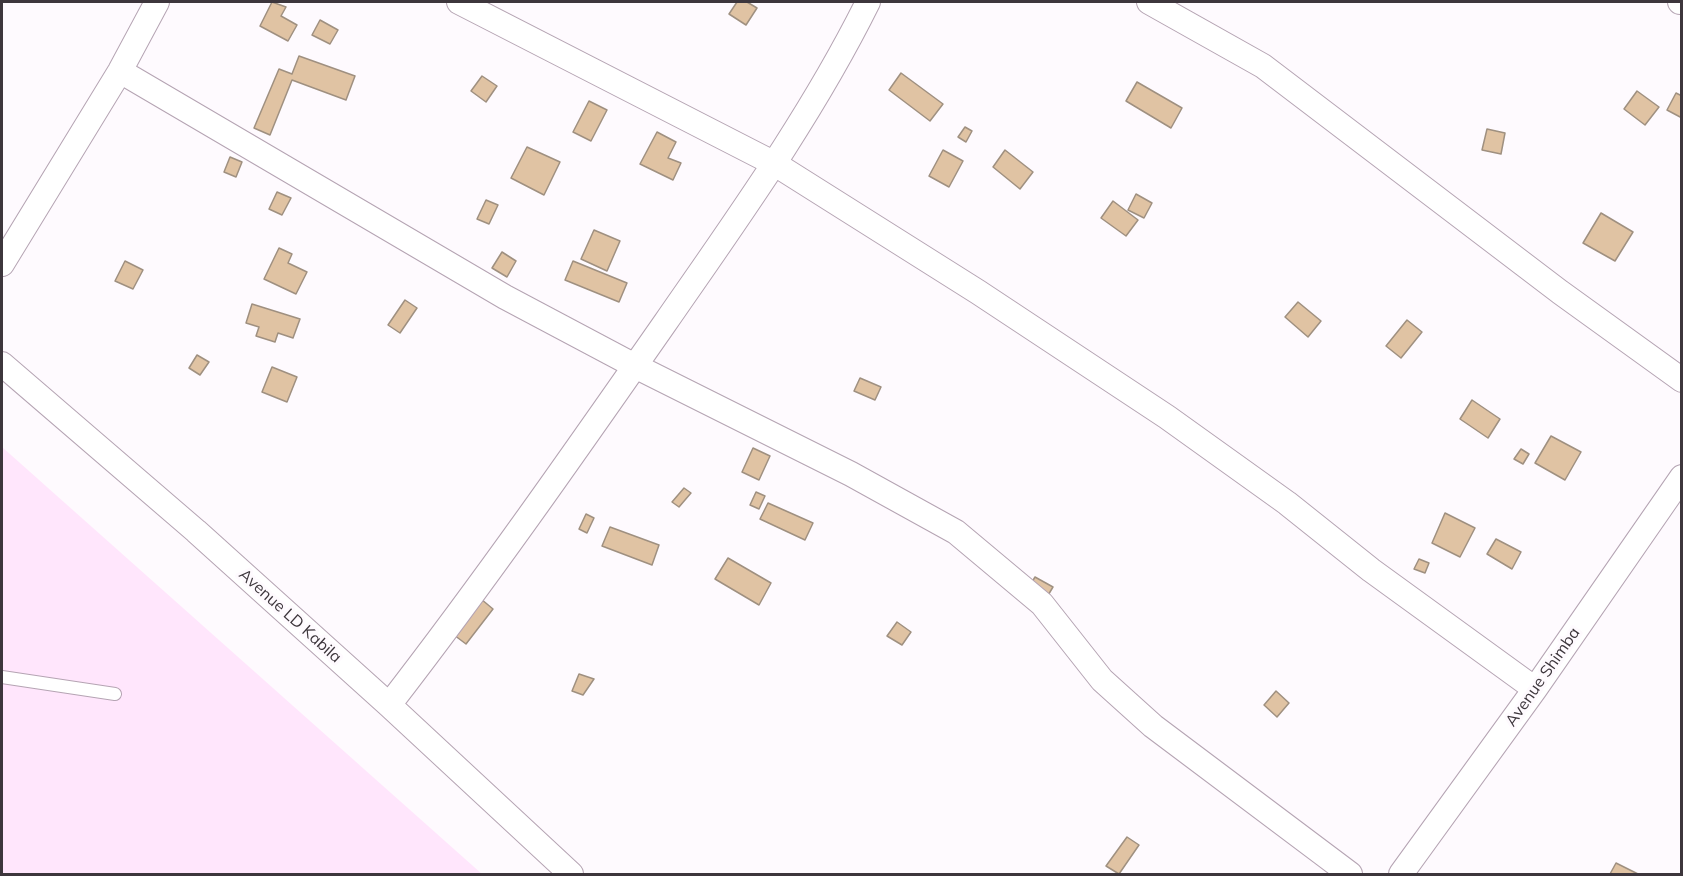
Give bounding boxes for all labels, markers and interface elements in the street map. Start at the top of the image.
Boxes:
street label: Avenue LD Kabila [235,565,345,667]
street label: Avenue Shimba [1502,624,1584,730]

